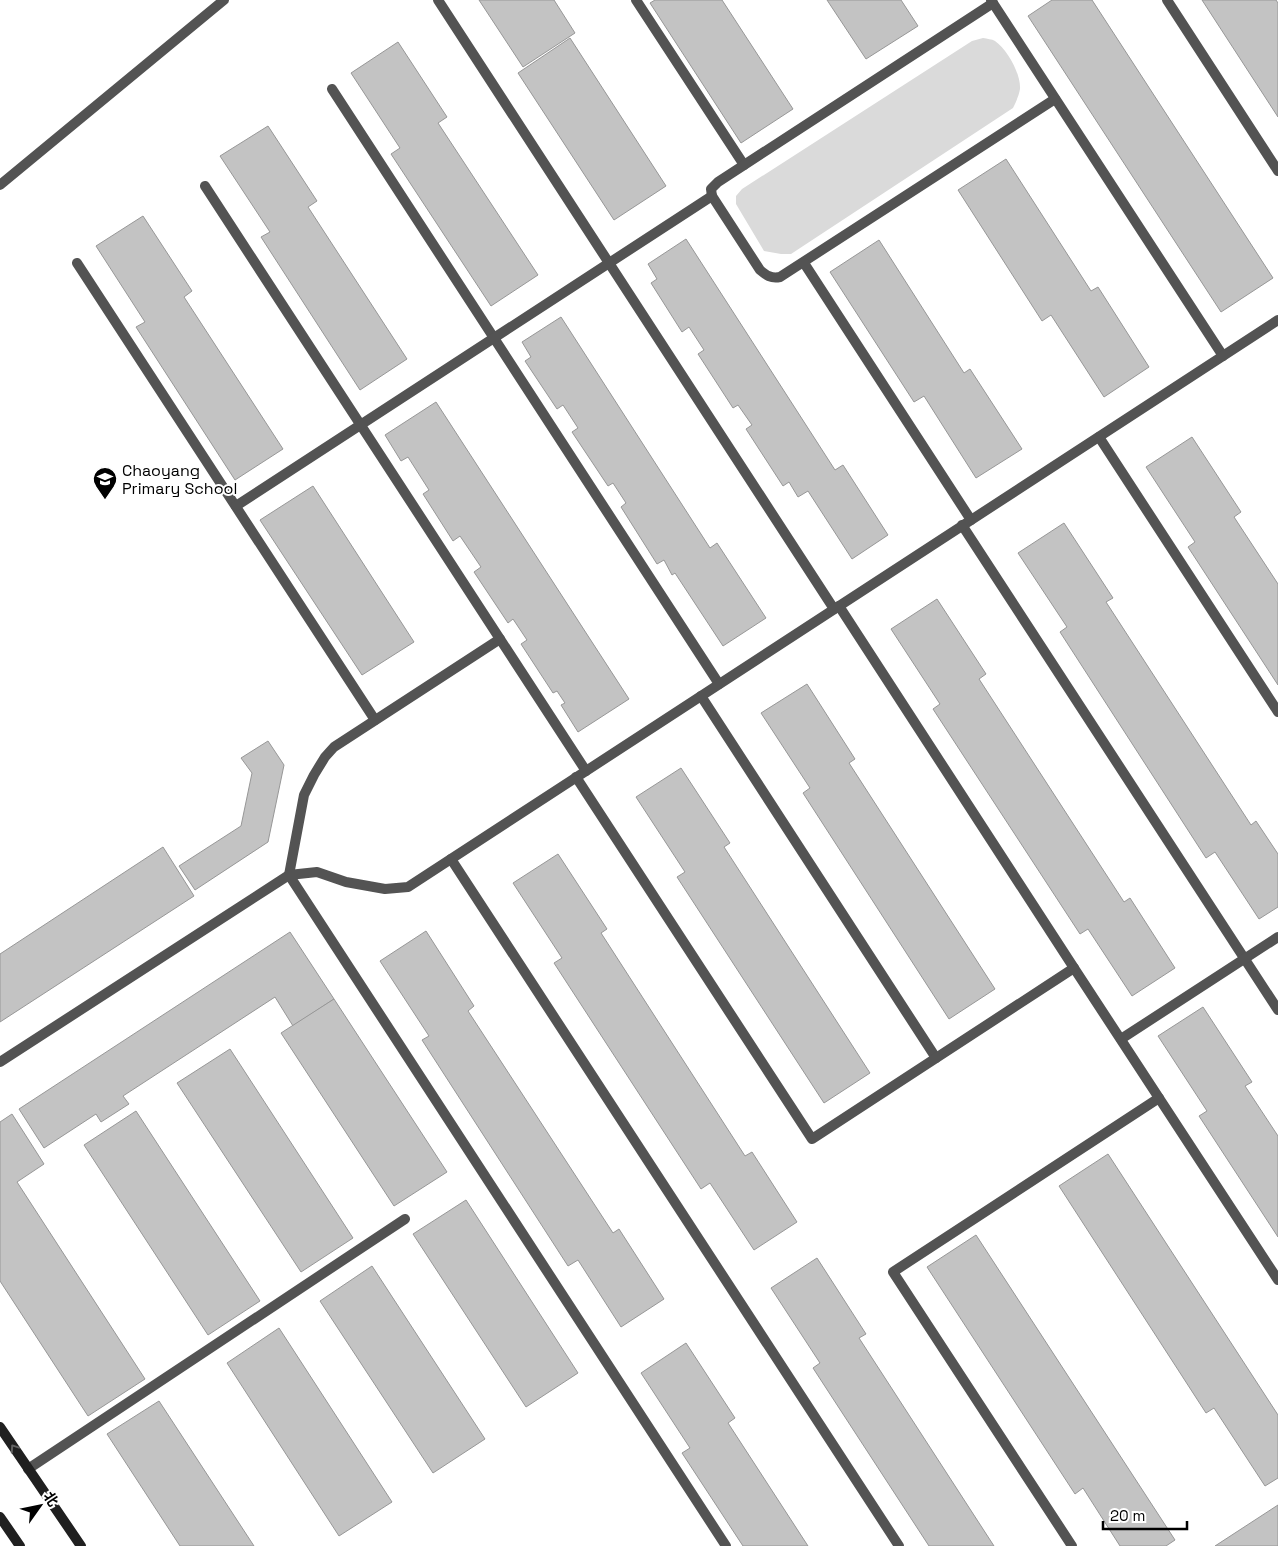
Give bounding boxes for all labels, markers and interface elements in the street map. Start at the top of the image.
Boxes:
place label: Chaoyang Primary School [122,460,237,499]
school or university icon: Chaoyang Primary School [92,466,118,500]
one-way arrow [11,1444,20,1454]
north arrow [15,1481,65,1531]
text: 北 [40,1488,62,1510]
scale bar [1103,1498,1187,1530]
text: 20 m [1110,1506,1145,1525]

